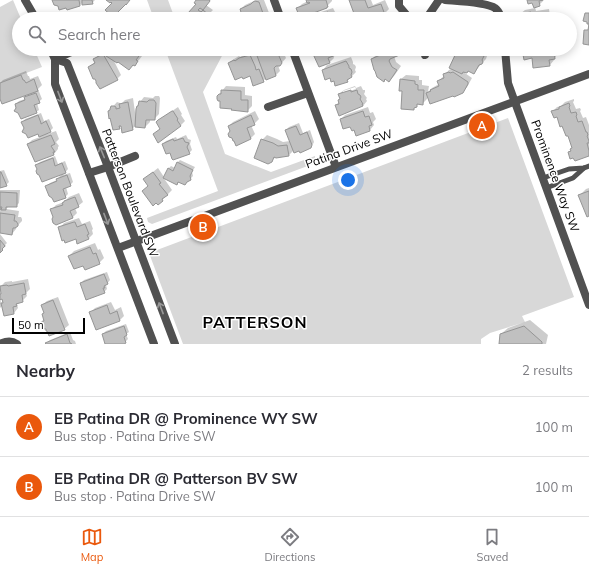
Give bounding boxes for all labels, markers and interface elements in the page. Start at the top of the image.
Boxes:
search box [12,12,577,56]
icon: search [26,23,48,45]
text: Search here [58,25,140,44]
one-way arrow [57,91,65,103]
pin: A [469,111,495,141]
street label: Prominence Way SW [528,118,583,234]
street label: Patterson Boulevard SW [99,126,162,259]
street label: Patina Drive SW [303,126,395,171]
one-way arrow [98,146,106,158]
your location [338,170,358,190]
one-way arrow [103,212,111,224]
pin: B [190,212,216,242]
one-way arrow [157,302,165,314]
district label: PATTERSON [203,312,307,332]
scale bar [12,316,85,335]
text: 50 m [18,318,44,332]
text: Nearby [16,360,75,381]
text: 2 results [522,362,573,378]
text: EB Patina DR @ Prominence WY SW [54,409,318,428]
text: A [24,419,34,435]
text: 100 m [535,419,573,435]
text: Bus stop · Patina Drive SW [54,428,216,444]
text: EB Patina DR @ Patterson BV SW [54,469,298,488]
text: B [25,479,33,495]
text: 100 m [535,479,573,495]
text: Bus stop · Patina Drive SW [54,488,216,504]
tab: Map [81,526,103,564]
tab: Directions [265,526,315,564]
tab: Saved [477,526,508,564]

